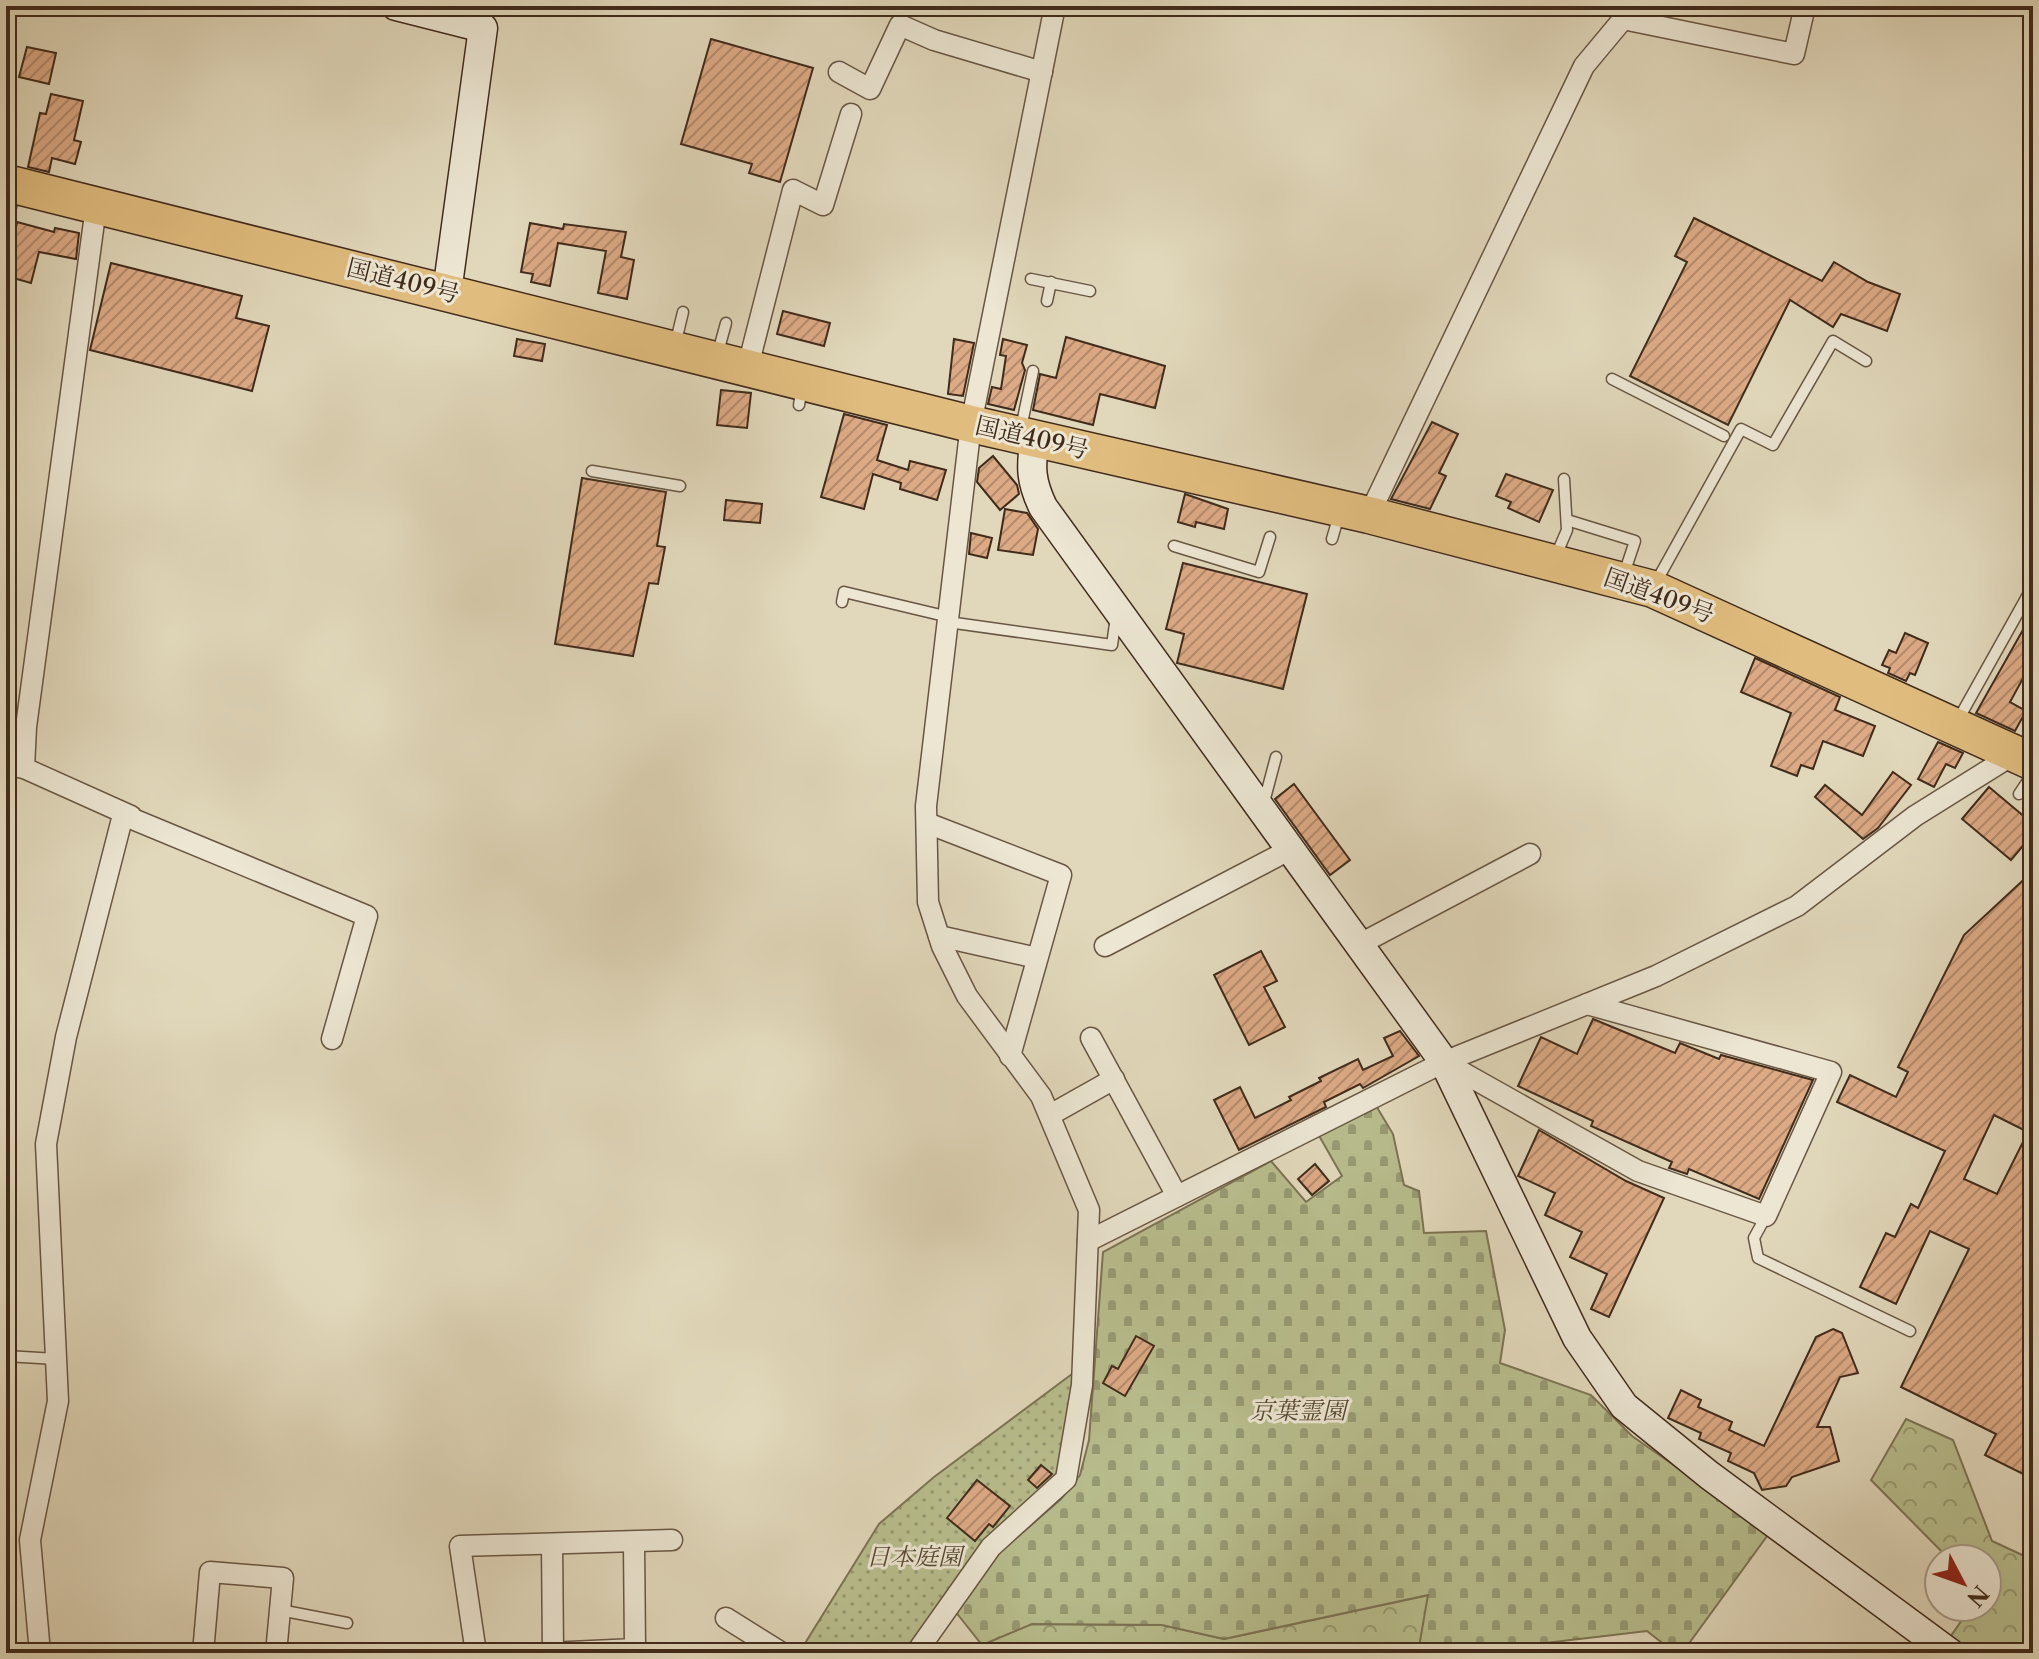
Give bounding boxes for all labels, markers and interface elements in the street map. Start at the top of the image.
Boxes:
street label: 国道409号 [344,253,462,309]
street label: 国道409号 [973,410,1091,465]
street label: 国道409号 [1600,562,1718,629]
park label: 京葉霊園 [1250,1396,1350,1425]
park label: 日本庭園 [866,1542,966,1571]
north arrow [1923,1543,2003,1623]
text: N [1961,1580,1994,1612]

